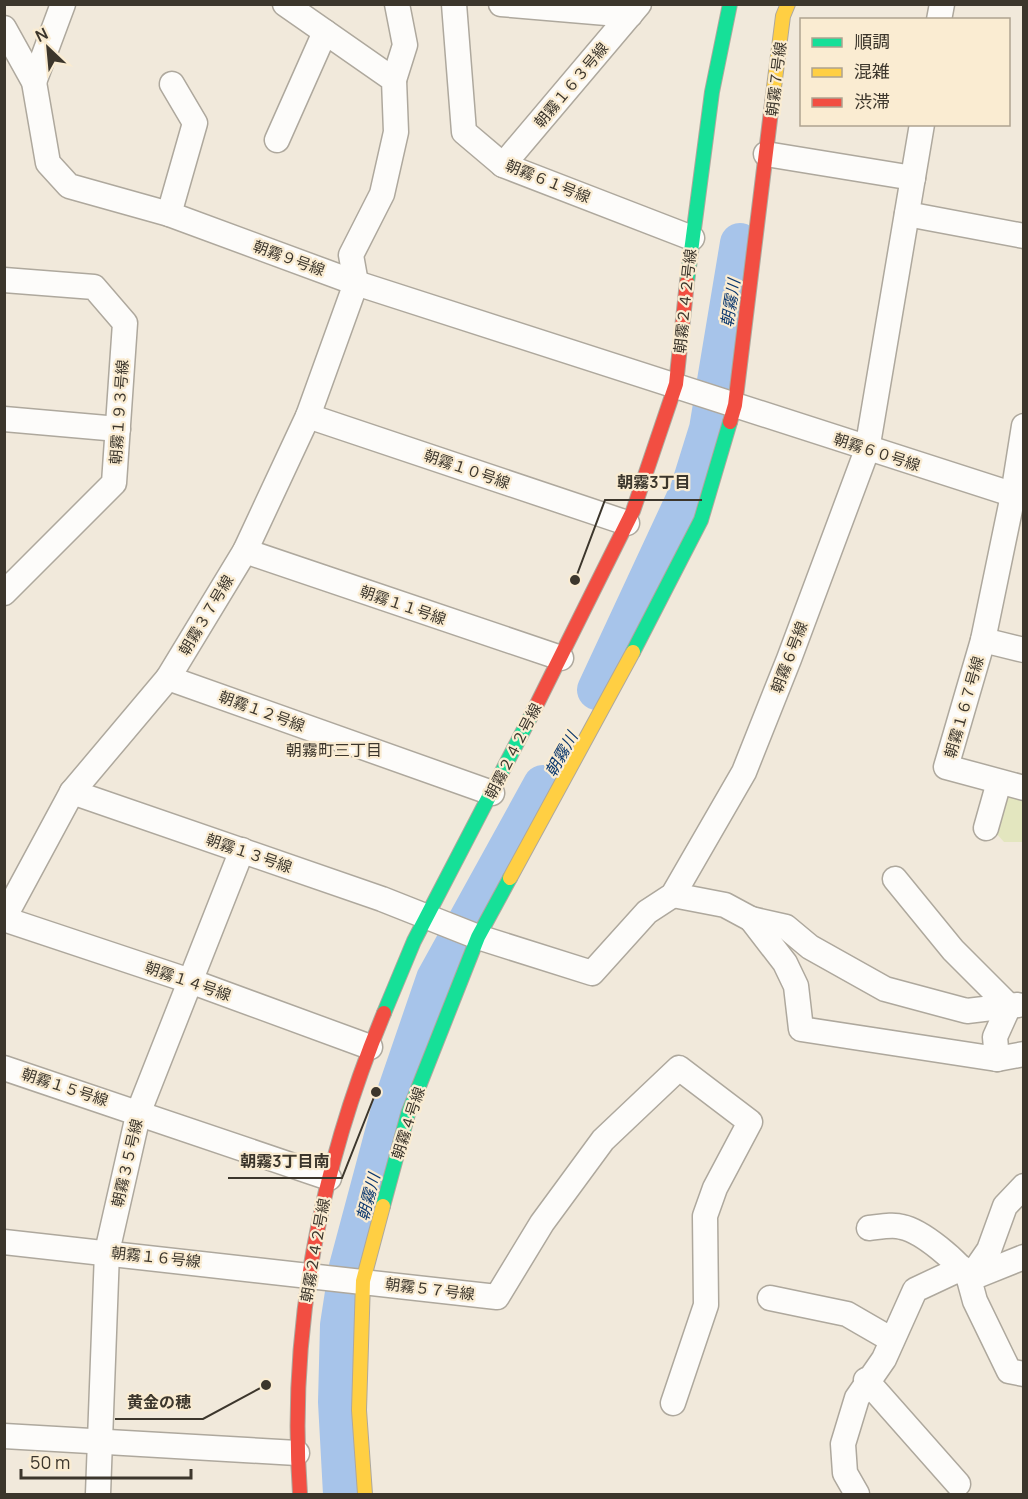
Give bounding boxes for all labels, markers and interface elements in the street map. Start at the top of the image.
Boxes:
north arrow [18,18,78,78]
legend [800,18,1010,126]
text: N [31,22,51,47]
text: 順調 [854,29,890,53]
street label: 朝霧１６３号線 [529,38,613,132]
street label: 朝霧７号線 [761,40,791,118]
text: 混雑 [854,59,890,83]
text: 渋滞 [854,89,890,113]
street label: 朝霧６１号線 [502,154,594,208]
street label: 朝霧９号線 [250,235,328,281]
street label: 朝霧２４２号線 [669,248,701,354]
water label: 朝霧川 [715,276,745,328]
street label: 朝霧１９３号線 [105,359,133,465]
street label: 朝霧６０号線 [831,428,923,476]
street label: 朝霧１０号線 [421,444,513,494]
callout: 朝霧3丁目 [605,466,702,500]
text: 朝霧3丁目 [617,471,691,493]
street label: 朝霧３７号線 [174,571,238,659]
street label: 朝霧１１号線 [357,580,449,630]
street label: 朝霧６号線 [766,618,812,696]
street label: 朝霧１６７号線 [939,654,989,760]
street label: 朝霧１２号線 [216,686,308,736]
street label: 朝霧２４２号線 [480,699,546,803]
water label: 朝霧川 [540,726,583,780]
district label: 朝霧町三丁目 [286,739,382,761]
street label: 朝霧１３号線 [203,828,295,878]
street label: 朝霧１４号線 [142,956,234,1006]
street label: 朝霧１５号線 [19,1063,111,1111]
street label: 朝霧４号線 [386,1084,430,1162]
street label: 朝霧３５号線 [107,1117,147,1209]
callout: 朝霧3丁目南 [228,1144,342,1178]
text: 朝霧3丁目南 [240,1150,330,1172]
water label: 朝霧川 [351,1169,385,1223]
street label: 朝霧２４２号線 [296,1196,334,1304]
street label: 朝霧１６号線 [110,1242,202,1272]
street label: 朝霧５７号線 [384,1273,476,1305]
callout: 黄金の穂 [115,1385,203,1419]
text: 黄金の穂 [127,1391,191,1413]
scale bar [21,1442,190,1480]
text: 50 m [30,1450,70,1474]

